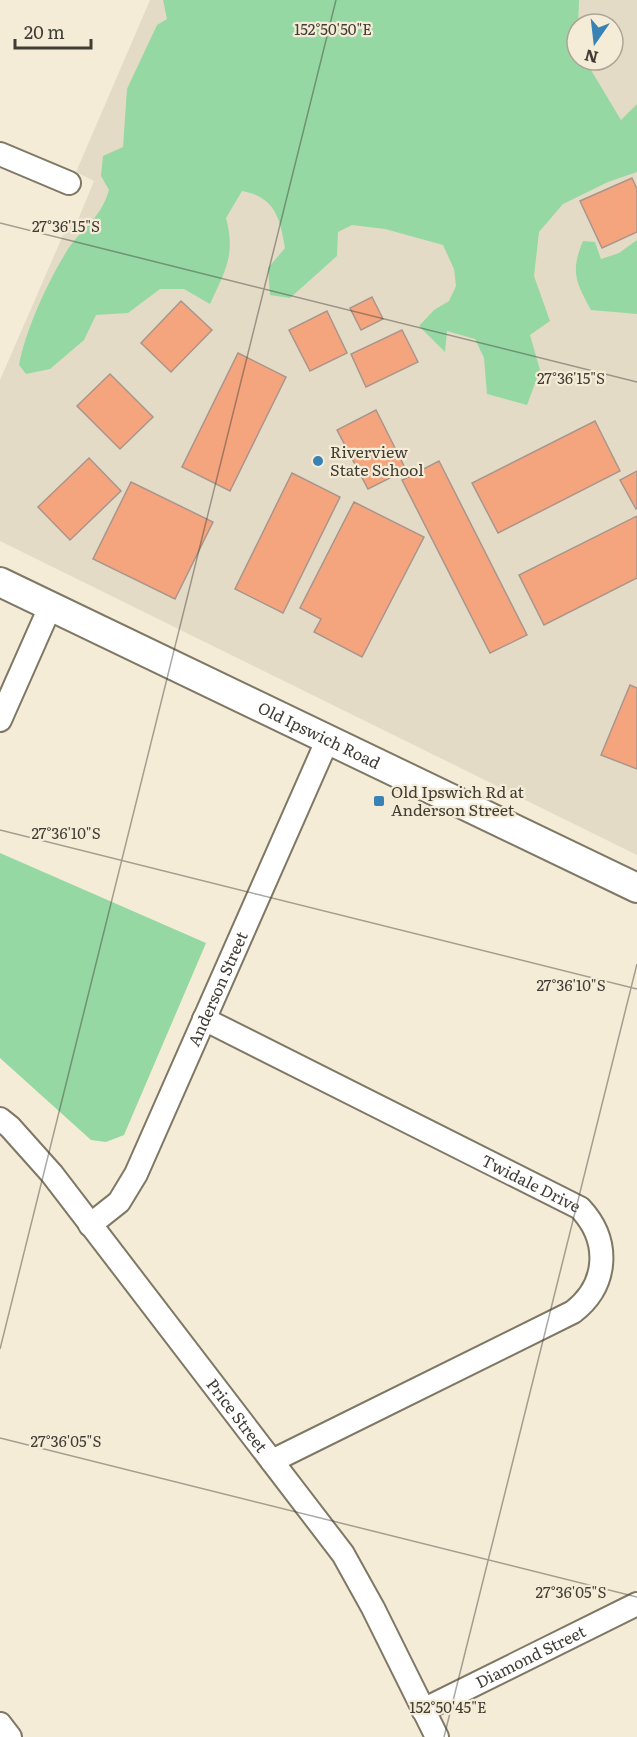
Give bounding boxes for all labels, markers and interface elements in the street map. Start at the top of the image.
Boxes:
scale bar [15,12,92,50]
north arrow [565,12,625,72]
text: 152°50'50"E [294,17,372,40]
text: 20 m [24,18,65,45]
text: N [582,44,601,71]
text: 27°36'15"S [32,214,100,237]
text: 27°36'15"S [537,366,605,389]
place label: Riverview State School [330,439,424,481]
marker: Riverview State School [311,454,325,468]
street label: Old Ipswich Road [254,695,385,774]
place label: Old Ipswich Rd at Anderson Street [391,779,525,821]
marker: Old Ipswich Rd at Anderson Street [372,794,386,808]
text: 27°36'10"S [31,821,101,844]
street label: Anderson Street [181,927,253,1050]
text: 27°36'10"S [536,973,606,996]
street label: Twidale Drive [478,1147,585,1217]
street label: Price Street [202,1373,274,1457]
text: 27°36'05"S [31,1429,101,1452]
text: 27°36'05"S [536,1580,606,1603]
street label: Diamond Street [471,1618,590,1693]
text: 152°50'45"E [409,1695,487,1718]

